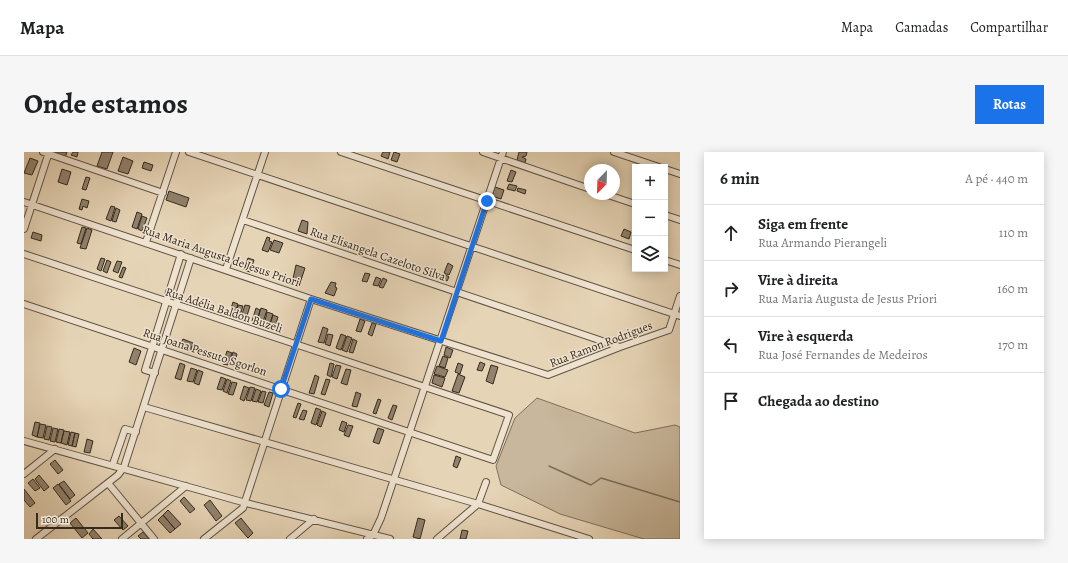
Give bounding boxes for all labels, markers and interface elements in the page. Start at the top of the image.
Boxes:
text: Mapa [20,15,64,41]
text: Mapa [841,18,873,37]
text: Camadas [895,18,948,37]
text: Compartilhar [970,18,1048,37]
text: Onde estamos [24,85,188,123]
button: Rotas [975,85,1044,124]
north arrow [584,164,620,200]
map controls [632,164,668,272]
button: + [632,164,668,200]
text: 6 min [720,167,760,190]
text: A pé · 440 m [965,170,1028,187]
route end [478,192,496,210]
button: − [632,200,668,236]
text: Siga em frente [758,214,848,234]
street label: Rua Maria Augusta de Jesus Priori [140,221,302,291]
icon: ahead [720,222,742,244]
street label: Rua Elisangela Cazeloto Silva [308,223,448,285]
text: 110 m [999,224,1028,241]
text: Rua Armando Pierangeli [758,234,887,251]
button: layers [632,236,668,272]
text: Vire à direita [758,270,838,290]
icon: right [720,278,742,300]
text: 160 m [997,280,1028,297]
street label: Rua Adélia Baldon Buzeli [163,283,285,337]
text: Rua Maria Augusta de Jesus Priori [758,290,937,307]
street label: Rua Ramon Rodrigues [547,317,655,371]
street label: Rua Joana Pessuto Sgorlon [141,324,269,380]
text: Vire à esquerda [758,326,854,346]
icon: left [720,334,742,356]
text: 170 m [998,336,1028,353]
text: Rua José Fernandes de Medeiros [758,346,928,363]
route start [272,380,290,398]
icon: arrive [720,390,742,412]
text: Chegada ao destino [758,391,879,411]
scale bar [36,511,123,530]
text: 100 m [42,512,69,527]

